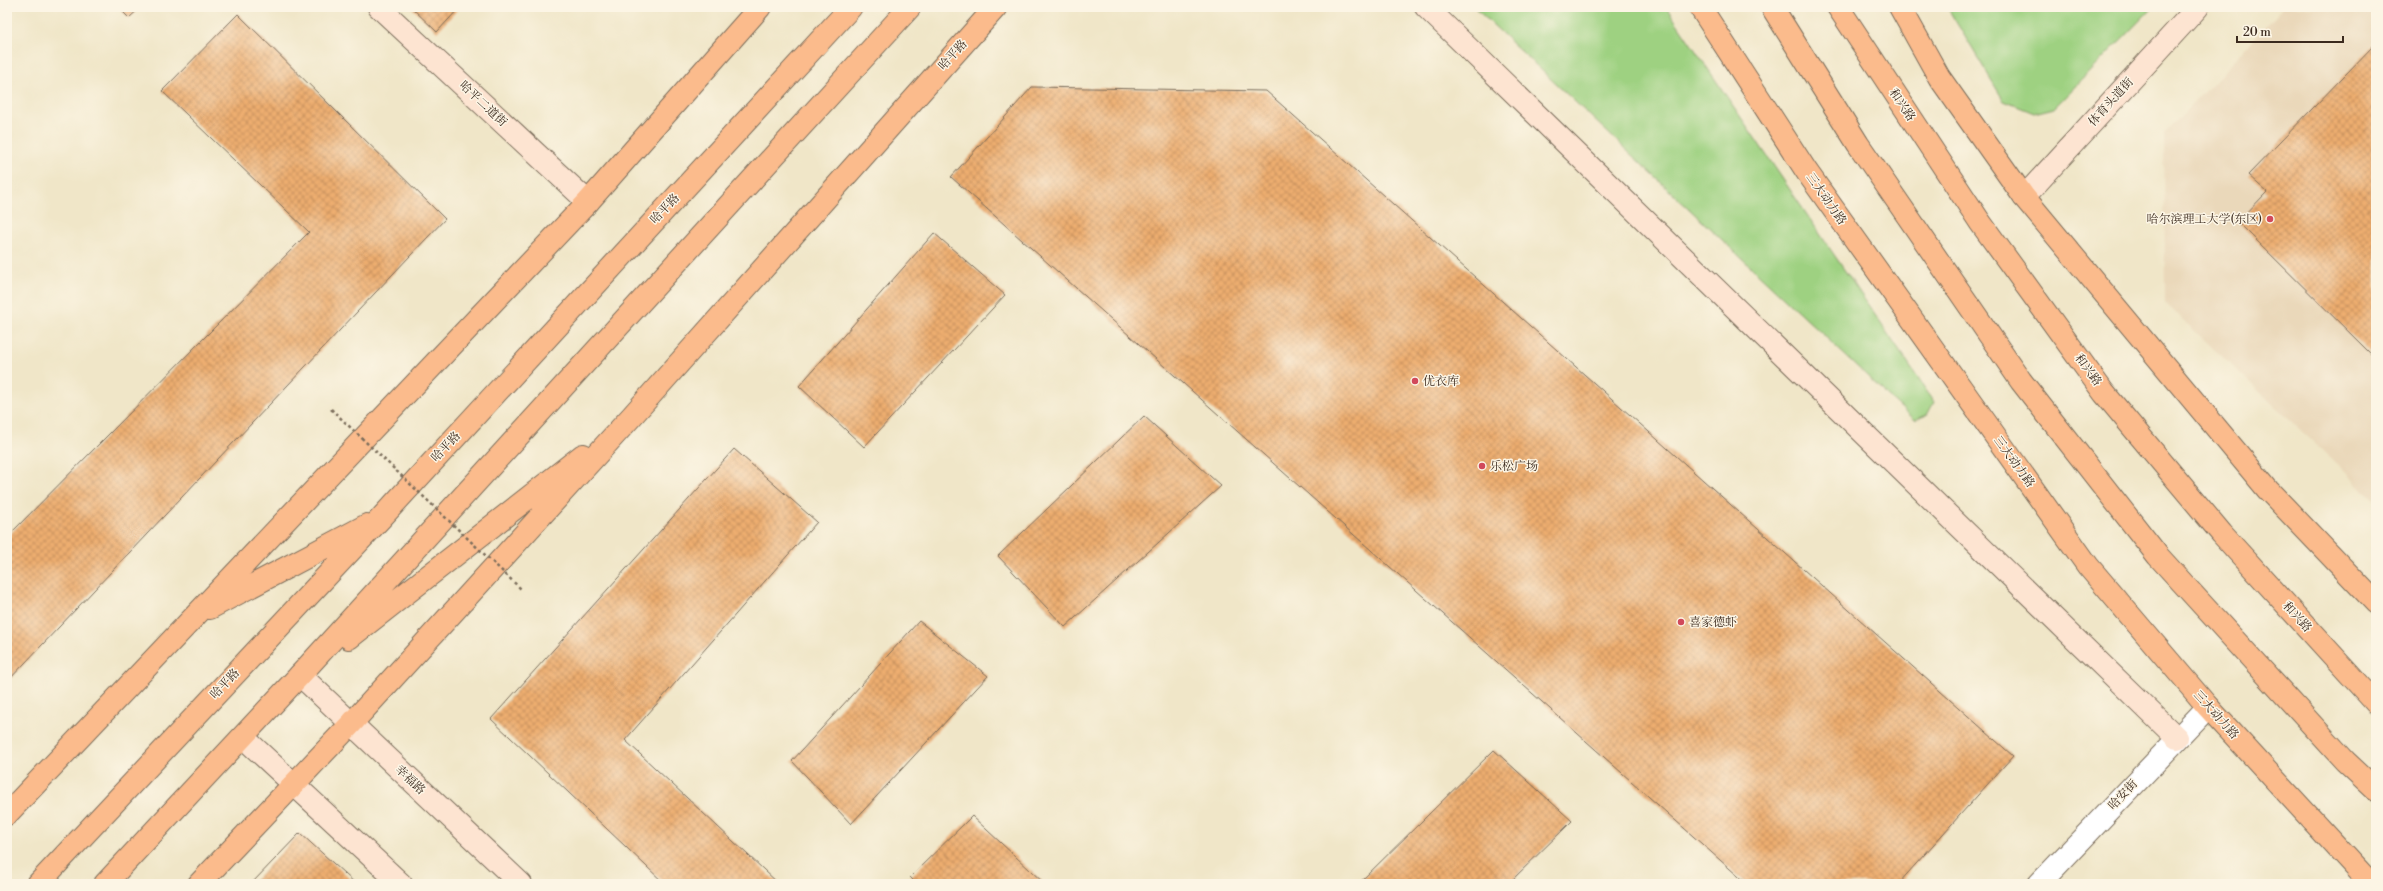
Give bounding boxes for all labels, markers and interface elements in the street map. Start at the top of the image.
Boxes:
scale bar [2237,18,2343,44]
text: 20 m [2243,25,2271,40]
street label: 哈平路 [935,37,971,73]
street label: 体育头道街 [2085,74,2137,129]
street label: 哈平二道街 [456,78,511,131]
street label: 和兴路 [1886,86,1918,124]
street label: 三大动力路 [1803,170,1849,228]
street label: 哈平路 [647,191,683,227]
place label: 哈尔滨理工大学(东区) [2147,212,2262,227]
marker: 哈尔滨理工大学(东区) [2265,214,2275,224]
street label: 和兴路 [2071,351,2105,389]
place label: 优衣库 [1423,374,1459,389]
marker: 优衣库 [1410,376,1420,386]
street label: 哈平路 [428,429,464,465]
street label: 三大动力路 [1990,433,2038,491]
place label: 乐松广场 [1490,459,1538,474]
marker: 乐松广场 [1477,461,1487,471]
street label: 和兴路 [2279,599,2315,635]
place label: 喜家德虾 [1689,615,1737,630]
marker: 喜家德虾 [1676,617,1686,627]
street label: 哈平路 [207,666,243,702]
street label: 三大动力路 [2190,688,2242,742]
street label: 幸福路 [392,762,428,798]
street label: 哈安街 [2105,776,2141,813]

